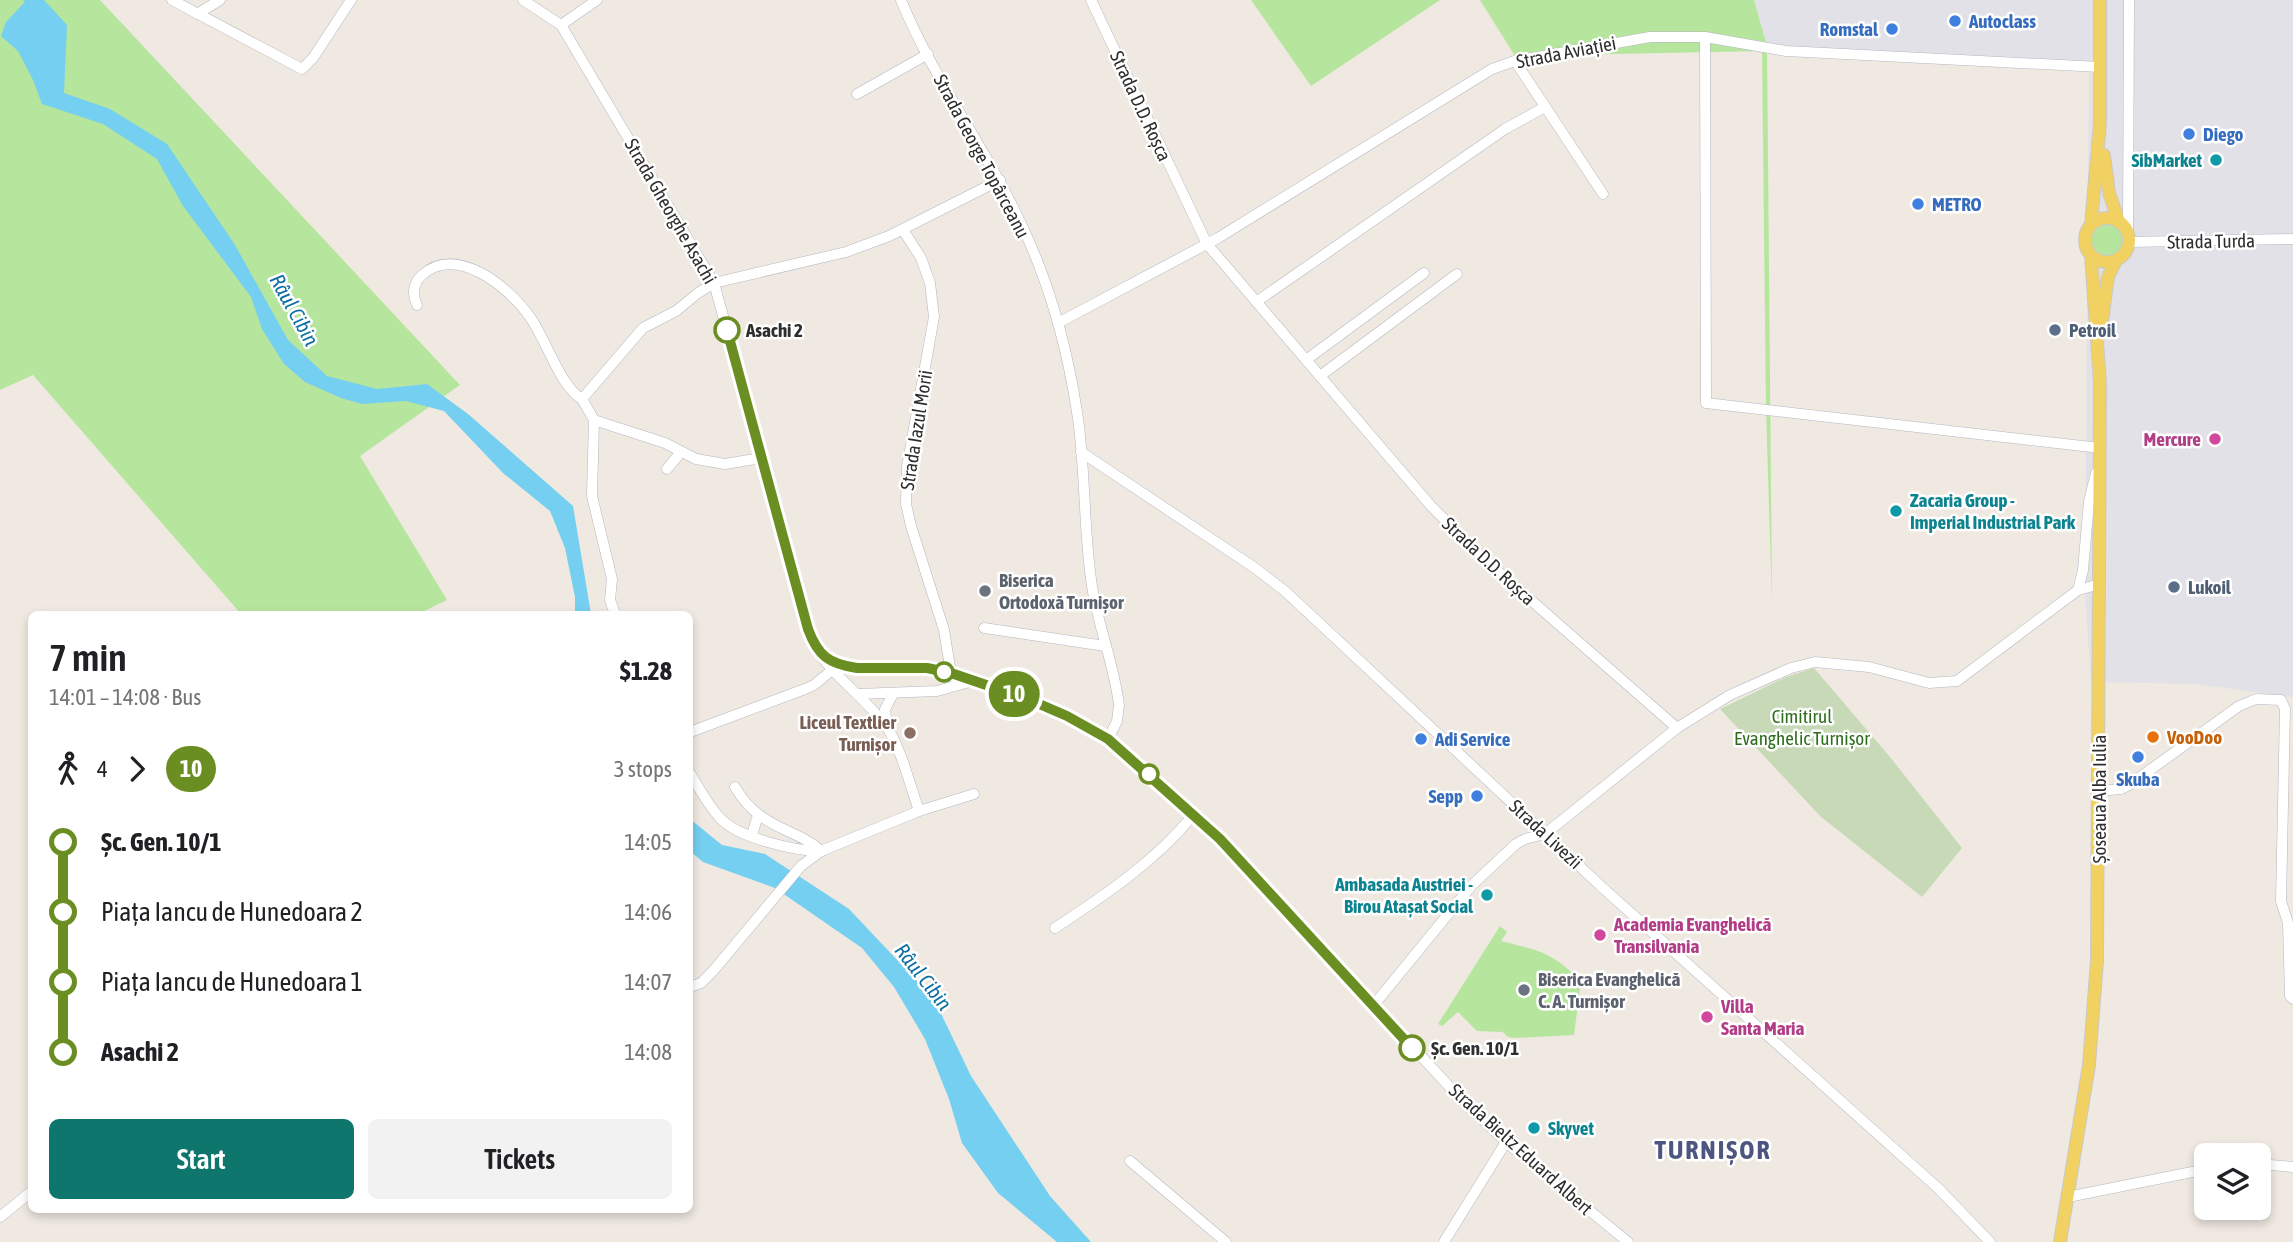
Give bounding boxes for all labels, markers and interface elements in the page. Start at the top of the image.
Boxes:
place label: Autoclass [1968,10,2036,32]
marker: Autoclass [1947,13,1963,29]
place label: Romstal [1820,18,1879,40]
marker: Romstal [1884,21,1900,37]
street label: Strada Aviației [1514,32,1618,72]
street label: Strada D.D. Roșca [1106,47,1176,165]
street label: Strada George Topârceanu [930,70,1034,242]
place label: Diego [2203,123,2243,145]
marker: Diego [2181,126,2197,142]
street label: Strada Gheorghe Asachi [621,135,721,287]
place label: SibMarket [2131,149,2203,171]
marker: SibMarket [2208,152,2224,168]
place label: METRO [1932,193,1982,215]
marker: METRO [1910,196,1926,212]
street label: Strada Turda [2167,229,2255,253]
water label: Râul Cibin [265,270,324,349]
marker: Asachi 2 [714,317,740,343]
place label: Asachi 2 [745,319,803,341]
place label: Petroil [2069,319,2117,341]
marker: Petroil [2047,322,2063,338]
street label: Strada Iazul Morii [896,368,936,492]
place label: Mercure [2144,428,2201,450]
marker: Mercure [2207,431,2223,447]
place label: Zacaria Group - Imperial Industrial Park [1910,489,2076,533]
marker: Zacaria Group - Imperial Industrial Park [1888,503,1904,519]
street label: Strada D.D. Roșca [1438,512,1540,610]
place label: Biserica Ortodoxă Turnișor [999,569,1124,614]
place label: Lukoil [2188,576,2232,598]
marker: Lukoil [2166,579,2182,595]
marker: Biserica Ortodoxă Turnișor [977,583,993,599]
text: 7 min [49,636,127,679]
text: $1.28 [620,656,672,686]
unlabelled marker [934,662,954,682]
line badge: 10 [982,671,1046,717]
text: 10 [1003,680,1025,707]
text: 14:01 – 14:08 · Bus [49,684,201,710]
park label: Cimitirul Evanghelic Turnișor [1734,705,1870,749]
place label: Liceul Textlier Turnișor [799,711,896,756]
marker: Liceul Textlier Turnișor [902,725,918,741]
place label: VooDoo [2166,726,2222,748]
place label: Adi Service [1434,728,1511,750]
marker: VooDoo [2145,729,2161,745]
marker: Adi Service [1413,731,1429,747]
street label: Șoseaua Alba Iulia [2088,735,2110,863]
marker: Skuba [2130,749,2146,765]
icon: walk [49,750,87,788]
icon: forward [118,750,156,788]
text: 10 [180,755,202,782]
text: 4 [97,756,108,782]
text: 3 stops [614,756,672,782]
unlabelled marker [1139,764,1159,784]
place label: Skuba [2116,768,2160,790]
place label: Sepp [1428,785,1463,807]
marker: Sepp [1469,788,1485,804]
street label: Strada Livezii [1505,795,1587,873]
text: Șc. Gen. 10/1 [101,827,222,857]
text: 14:05 [624,829,672,855]
place label: Ambasada Austriei - Birou Atașat Social [1334,873,1474,918]
marker: Ambasada Austriei - Birou Atașat Social [1479,887,1495,903]
text: Piața Iancu de Hunedoara 2 [101,897,363,927]
text: 14:06 [624,899,672,925]
place label: Academia Evanghelică Transilvania [1613,913,1772,957]
marker: Academia Evanghelică Transilvania [1592,927,1608,943]
water label: Râul Cibin [890,938,957,1015]
text: Piața Iancu de Hunedoara 1 [101,967,363,997]
place label: Biserica Evanghelică C. A. Turnișor [1538,968,1680,1013]
text: 14:07 [624,969,672,995]
marker: Biserica Evanghelică C. A. Turnișor [1516,982,1532,998]
place label: Villa Santa Maria [1720,995,1804,1039]
marker: Villa Santa Maria [1699,1009,1715,1025]
marker: Șc. Gen. 10/1 [1399,1035,1425,1061]
text: Asachi 2 [101,1037,179,1067]
place label: Șc. Gen. 10/1 [1431,1037,1519,1060]
text: 14:08 [624,1039,672,1065]
street label: Strada Bieltz Eduard Albert [1445,1079,1597,1219]
place label: Skyvet [1548,1117,1594,1139]
button: Start [49,1119,354,1199]
button: Tickets [368,1119,672,1199]
marker: Skyvet [1526,1120,1542,1136]
district label: TURNIȘOR [1655,1135,1771,1165]
map controls [2194,1143,2271,1220]
button: layers [2194,1143,2271,1220]

